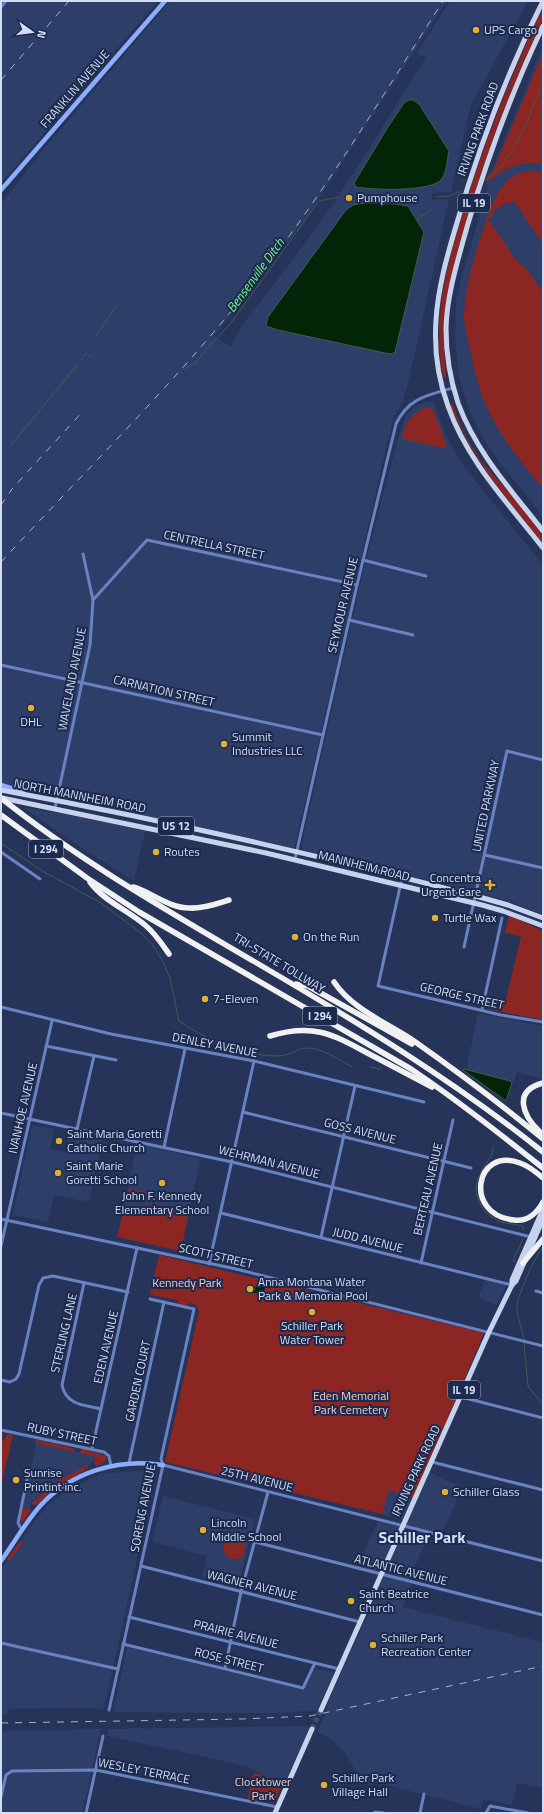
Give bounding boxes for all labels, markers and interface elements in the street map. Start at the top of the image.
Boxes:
north arrow [12,12,52,52]
place label: UPS Cargo [484,20,537,39]
marker: UPS Cargo [471,25,481,35]
text: N [33,29,50,40]
street label: FRANKLIN AVENUE [35,45,114,132]
street label: IRVING PARK ROAD [452,79,503,179]
place label: Pumphouse [357,188,418,207]
marker: Pumphouse [344,193,354,203]
road number: IL 19 [458,194,490,212]
water label: Bensenville Ditch [221,233,289,316]
street label: CENTRELLA STREET [162,525,267,565]
street label: SEYMOUR AVENUE [322,555,363,655]
street label: WAVELAND AVENUE [52,625,91,732]
street label: CARNATION STREET [112,670,217,712]
marker: DHL [26,703,36,713]
place label: DHL [20,712,42,731]
place label: Summit Industries LLC [232,727,303,760]
marker: Summit Industries LLC [219,739,229,749]
street label: UNITED PARKWAY [466,758,505,854]
street label: NORTH MANNHEIM ROAD [12,773,148,818]
road number: US 12 [158,817,194,835]
road number: I 294 [29,840,63,858]
place label: Routes [164,842,200,861]
street label: MANNHEIM ROAD [316,845,412,886]
marker: Routes [151,847,161,857]
place label: Concentra Urgent Care [421,868,481,901]
marker: Concentra Urgent Care [484,879,496,891]
place label: Turtle Wax [443,908,497,927]
marker: Turtle Wax [430,913,440,923]
place label: On the Run [303,927,360,946]
street label: TRI-STATE TOLLWAY [230,928,329,998]
marker: On the Run [290,932,300,942]
street label: GEORGE STREET [418,977,507,1015]
place label: 7-Eleven [213,989,259,1008]
marker: 7-Eleven [200,994,210,1004]
road number: I 294 [303,1007,337,1025]
street label: DENLEY AVENUE [171,1027,260,1062]
street label: IVANHOE AVENUE [3,1060,42,1155]
street label: GOSS AVENUE [322,1112,399,1149]
place label: Saint Maria Goretti Catholic Church [67,1124,162,1157]
marker: Saint Maria Goretti Catholic Church [54,1136,64,1146]
street label: WEHRMAN AVENUE [217,1140,322,1183]
street label: BERTEAU AVENUE [408,1140,447,1237]
place label: Saint Marie Goretti School [66,1156,137,1189]
marker: Saint Marie Goretti School [53,1168,63,1178]
marker: John F. Kennedy Elementary School [157,1178,167,1188]
place label: John F. Kennedy Elementary School [115,1186,209,1219]
street label: JUDD AVENUE [331,1222,406,1258]
street label: SCOTT STREET [177,1238,256,1273]
place label: Anna Montana Water Park & Memorial Pool [258,1272,368,1305]
park label: Kennedy Park [152,1273,222,1292]
marker: Anna Montana Water Park & Memorial Pool [245,1284,255,1294]
street label: STERLING LANE [45,1291,82,1375]
marker: Schiller Park Water Tower [307,1307,317,1317]
street label: EDEN AVENUE [88,1308,123,1385]
place label: Schiller Park Water Tower [280,1316,344,1349]
street label: GARDEN COURT [120,1338,156,1423]
road number: IL 19 [448,1381,480,1399]
park label: Eden Memorial Park Cemetery [313,1386,389,1419]
street label: RUBY STREET [25,1417,100,1450]
street label: IRVING PARK ROAD [386,1422,445,1520]
street label: 25TH AVENUE [219,1460,295,1497]
street label: SORENG AVENUE [125,1462,160,1554]
place label: Sunrise Printint inc. [24,1463,81,1496]
marker: Sunrise Printint inc. [11,1475,21,1485]
place label: Schiller Glass [453,1482,520,1501]
marker: Schiller Glass [440,1487,450,1497]
place label: Lincoln Middle School [211,1513,282,1546]
marker: Lincoln Middle School [198,1525,208,1535]
district label: Schiller Park [379,1525,466,1549]
street label: ATLANTIC AVENUE [353,1549,450,1590]
street label: WAGNER AVENUE [205,1564,300,1605]
place label: Saint Beatrice Church [359,1584,429,1617]
marker: Saint Beatrice Church [346,1596,356,1606]
street label: PRAIRIE AVENUE [192,1614,281,1653]
place label: Schiller Park Recreation Center [381,1628,471,1661]
marker: Schiller Park Recreation Center [368,1640,378,1650]
street label: ROSE STREET [192,1642,266,1677]
street label: WESLEY TERRACE [97,1752,192,1789]
place label: Schiller Park Village Hall [332,1768,394,1801]
park label: Clocktower Park [235,1772,291,1805]
marker: Schiller Park Village Hall [319,1780,329,1790]

